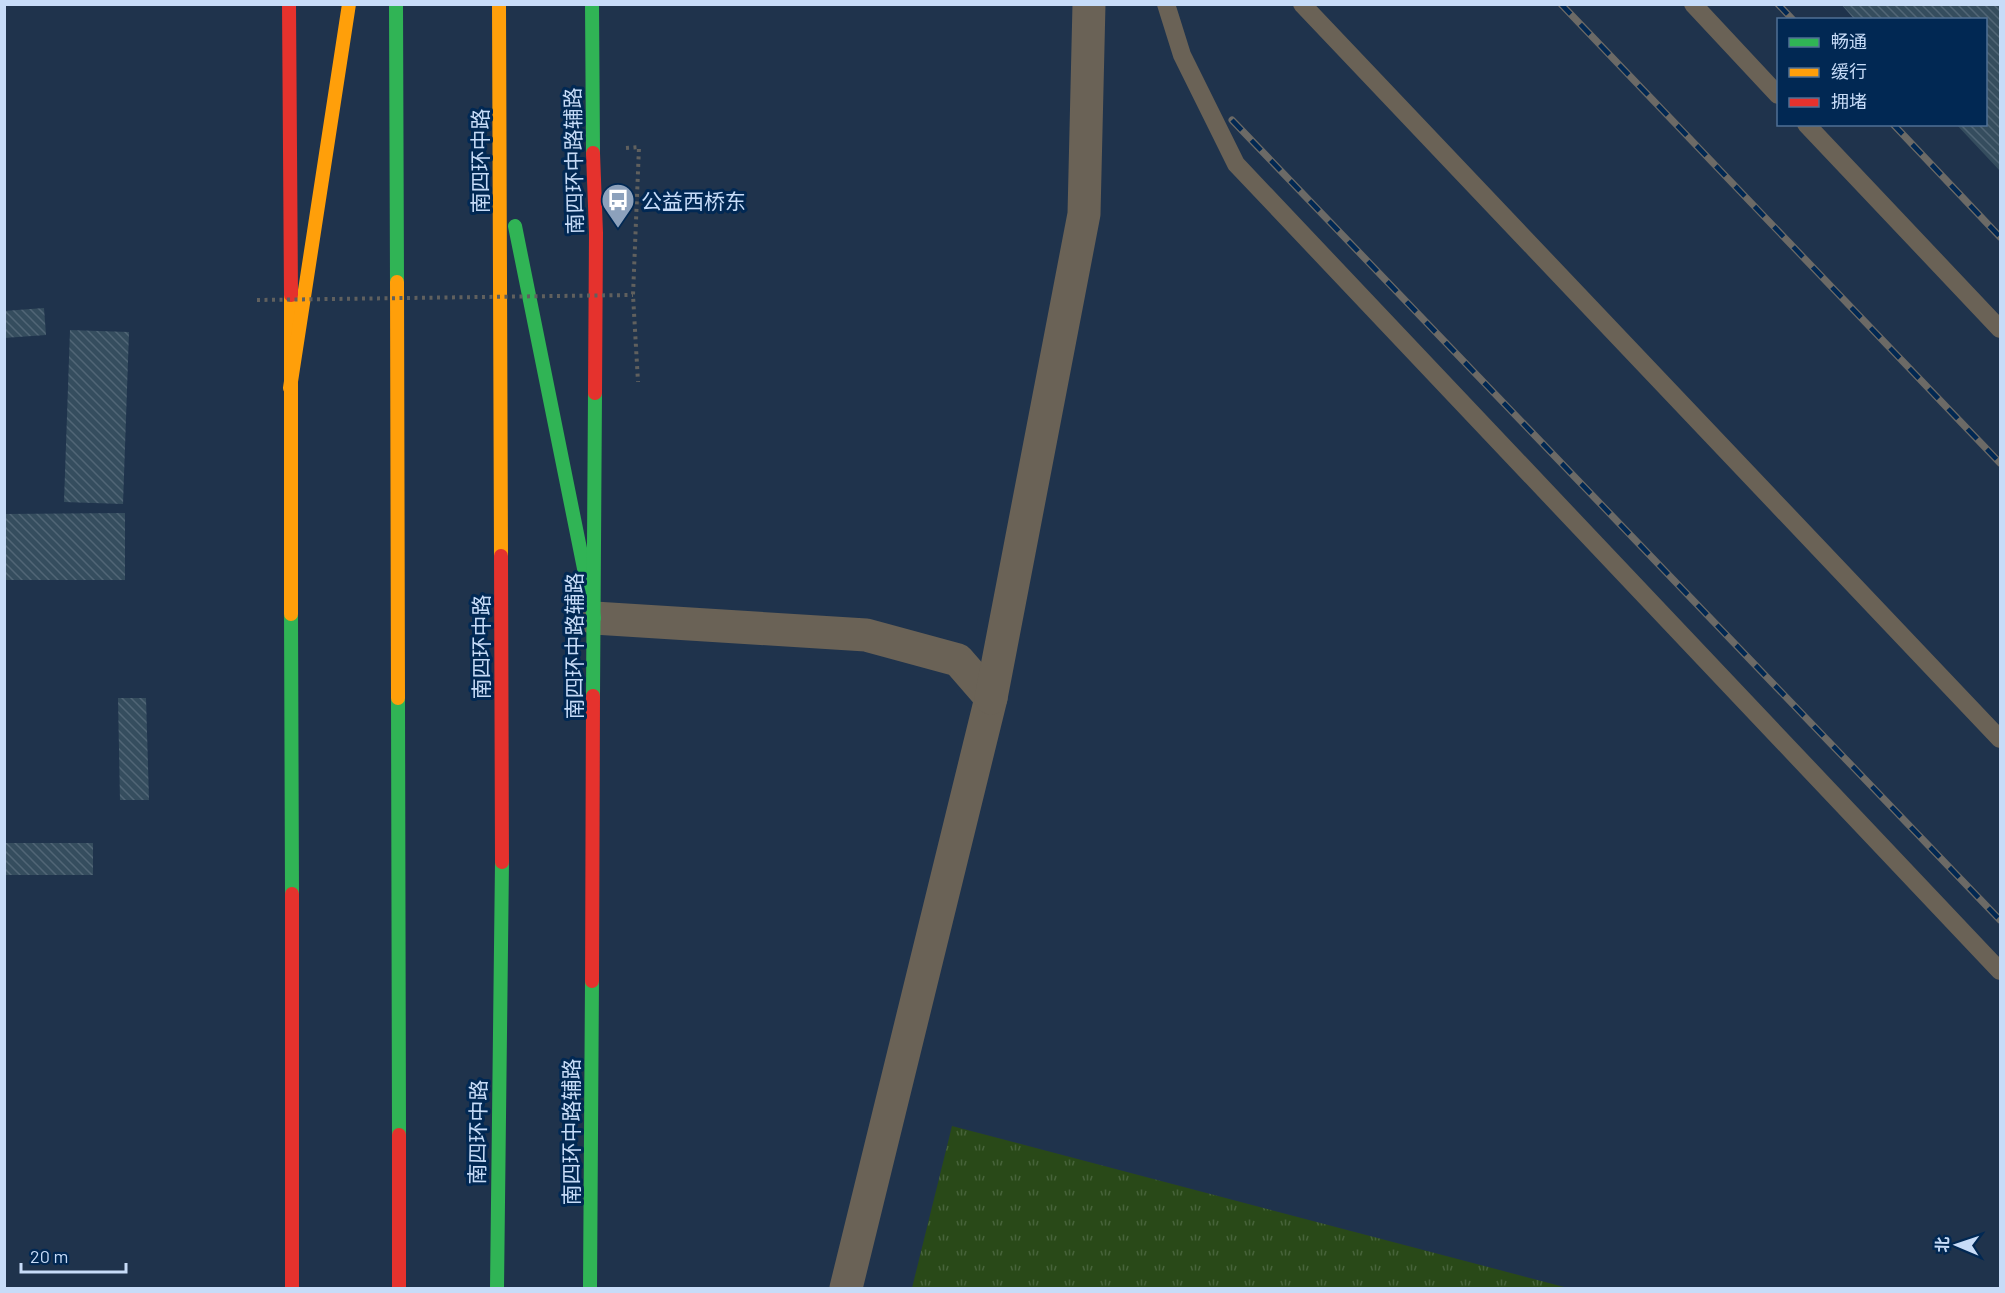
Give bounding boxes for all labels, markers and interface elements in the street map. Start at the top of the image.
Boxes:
legend [1777,18,1987,126]
text: 畅通 [1831,30,1867,52]
text: 缓行 [1831,60,1867,82]
street label: 南四环中路辅路 [559,87,587,235]
text: 拥堵 [1831,90,1867,112]
street label: 南四环中路 [467,109,492,214]
bus stop icon: 公益西桥东 [600,182,636,229]
place label: 公益西桥东 [641,188,746,213]
street label: 南四环中路辅路 [561,573,586,720]
street label: 南四环中路 [468,595,493,700]
street label: 南四环中路辅路 [558,1059,583,1206]
street label: 南四环中路 [464,1079,490,1185]
north arrow [1927,1215,1987,1275]
scale bar [21,1236,126,1274]
text: 北 [1932,1236,1951,1253]
text: 20 m [30,1245,68,1267]

